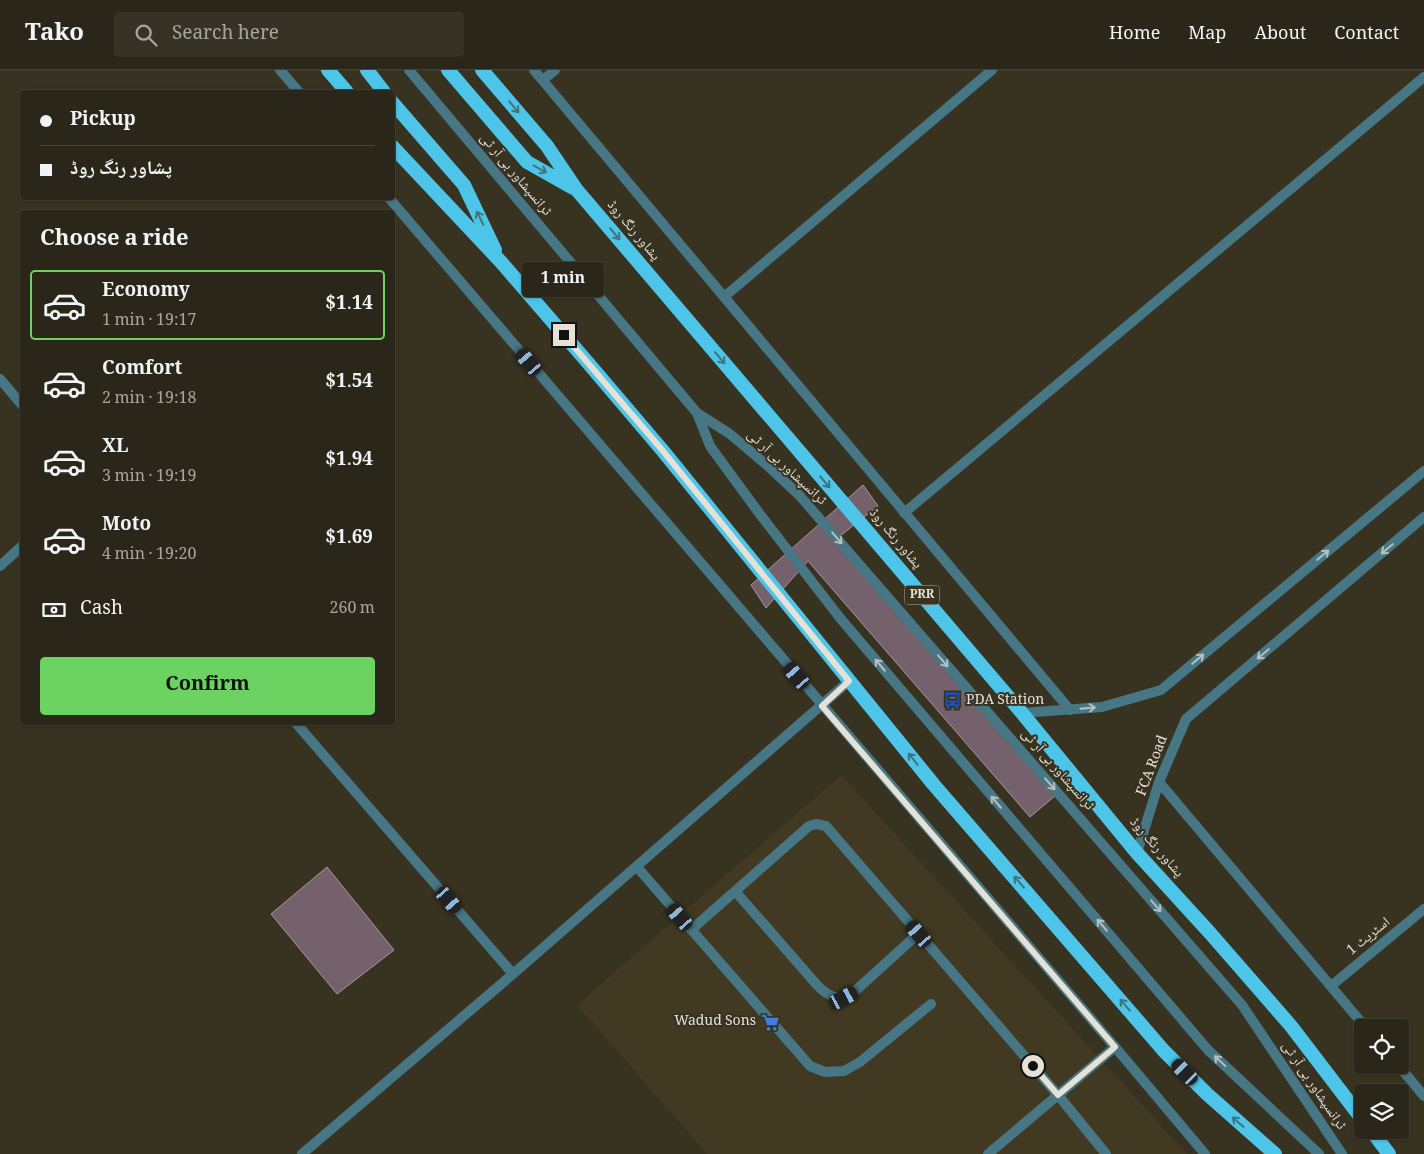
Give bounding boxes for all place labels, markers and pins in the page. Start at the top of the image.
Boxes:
place label: PDA Station [966,689,1044,713]
bus stop icon: PDA Station [942,691,962,711]
place label: Wadud Sons [674,1010,756,1034]
supermarket icon: Wadud Sons [760,1012,780,1032]

